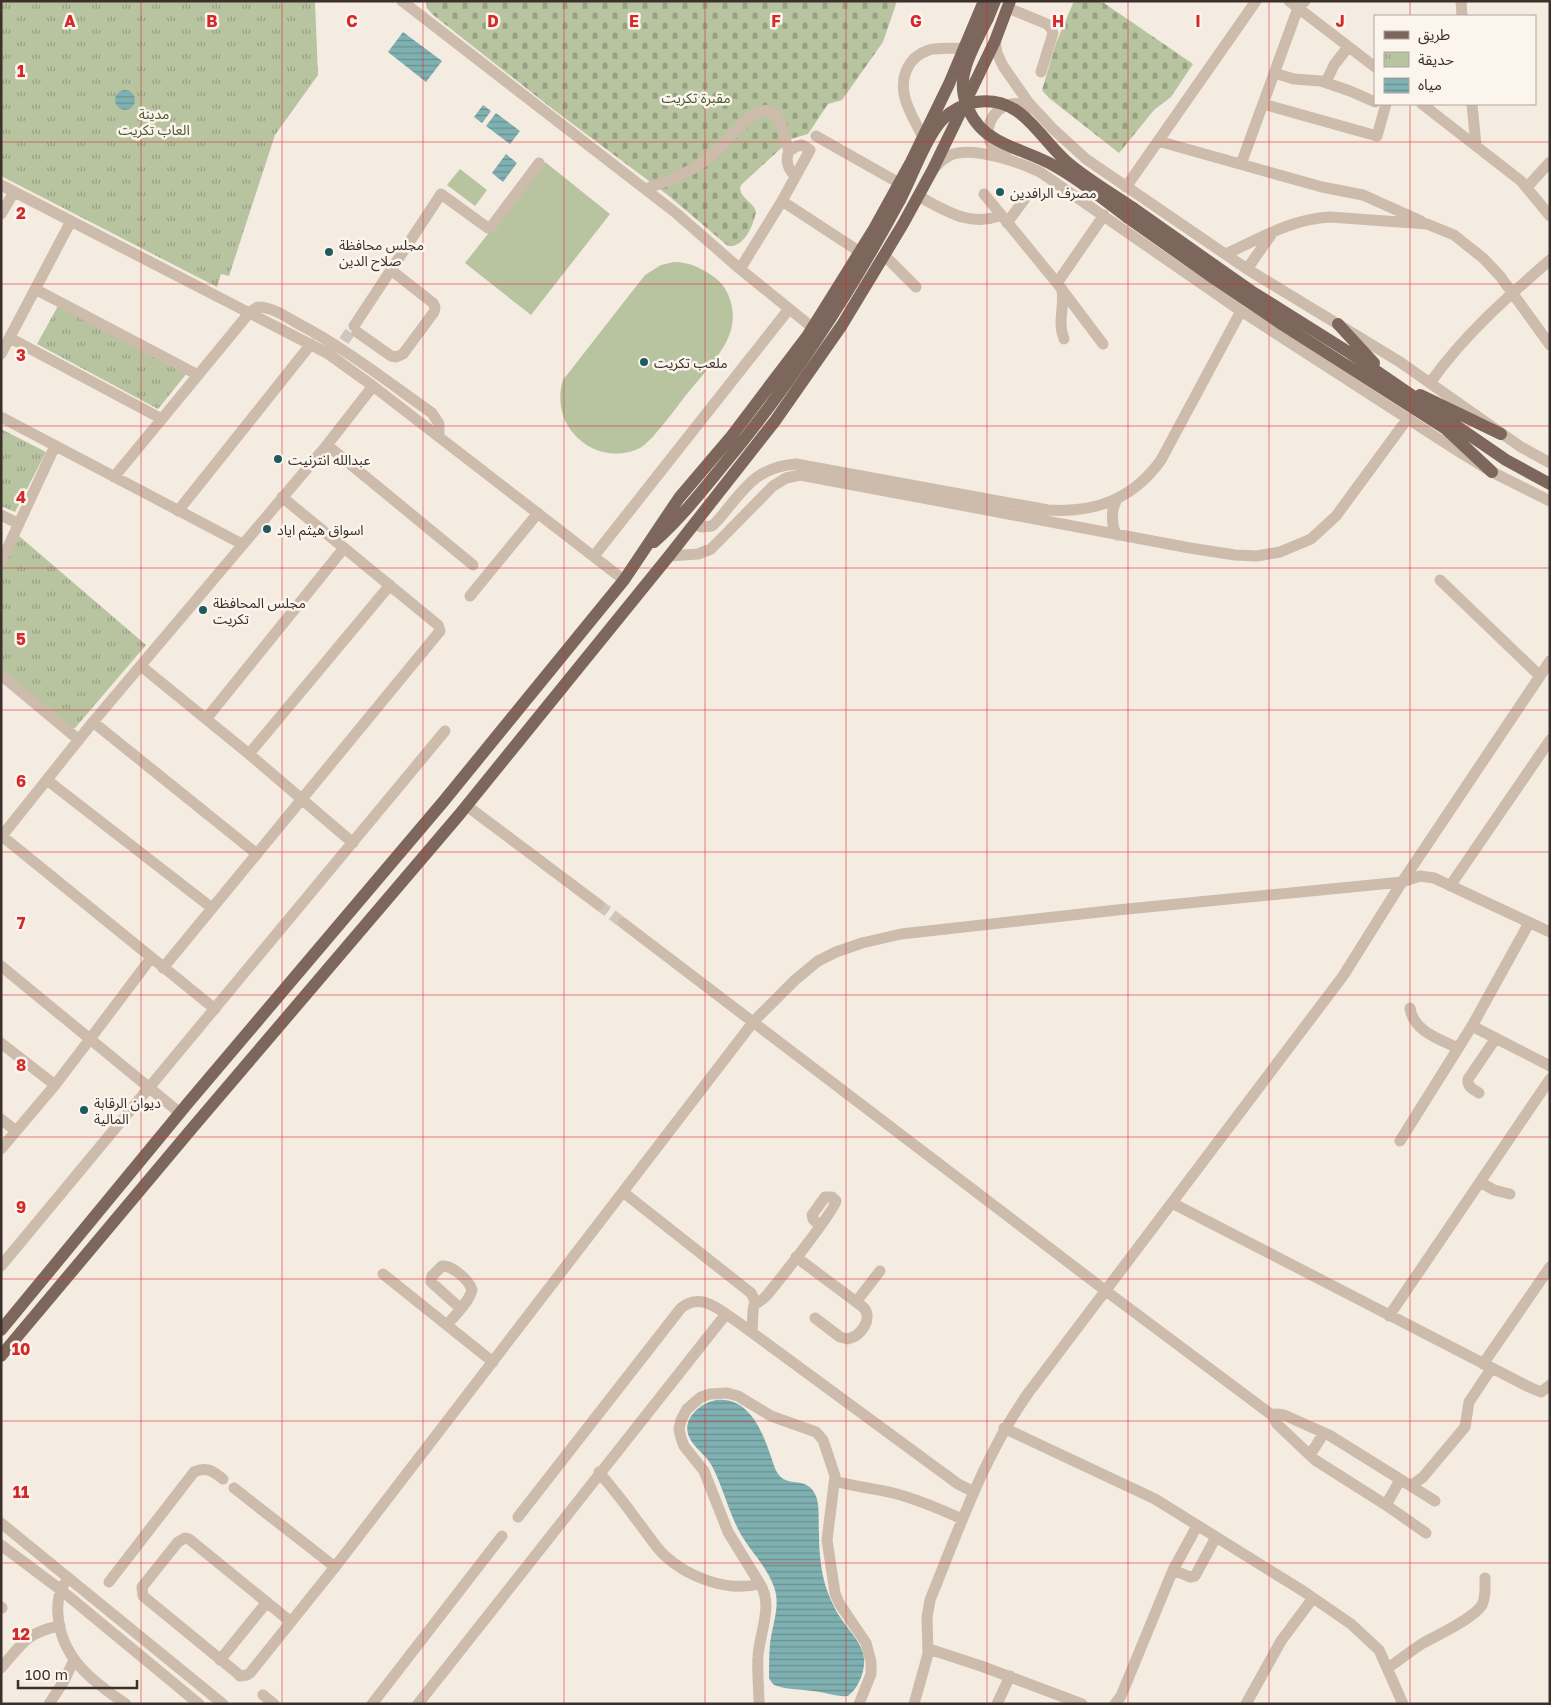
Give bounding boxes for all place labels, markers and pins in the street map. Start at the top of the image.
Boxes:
place label: مصرف الرافدين [1010,184,1097,202]
marker: مصرف الرافدين [994,186,1006,198]
place label: مجلس محافظة صلاح الدين [339,236,424,272]
marker: مجلس محافظة صلاح الدين [323,246,335,258]
place label: ملعب تكريت [654,354,728,372]
marker: ملعب تكريت [638,356,650,368]
place label: عبدالله انترنيت [288,451,371,469]
marker: عبدالله انترنيت [272,453,284,465]
place label: اسواق هيثم اياد [277,521,364,541]
marker: اسواق هيثم اياد [261,523,273,535]
place label: مجلس المحافظة تكريت [213,594,306,628]
marker: مجلس المحافظة تكريت [197,604,209,616]
place label: ديوان الرقابة المالية [94,1094,161,1127]
marker: ديوان الرقابة المالية [78,1104,90,1116]

